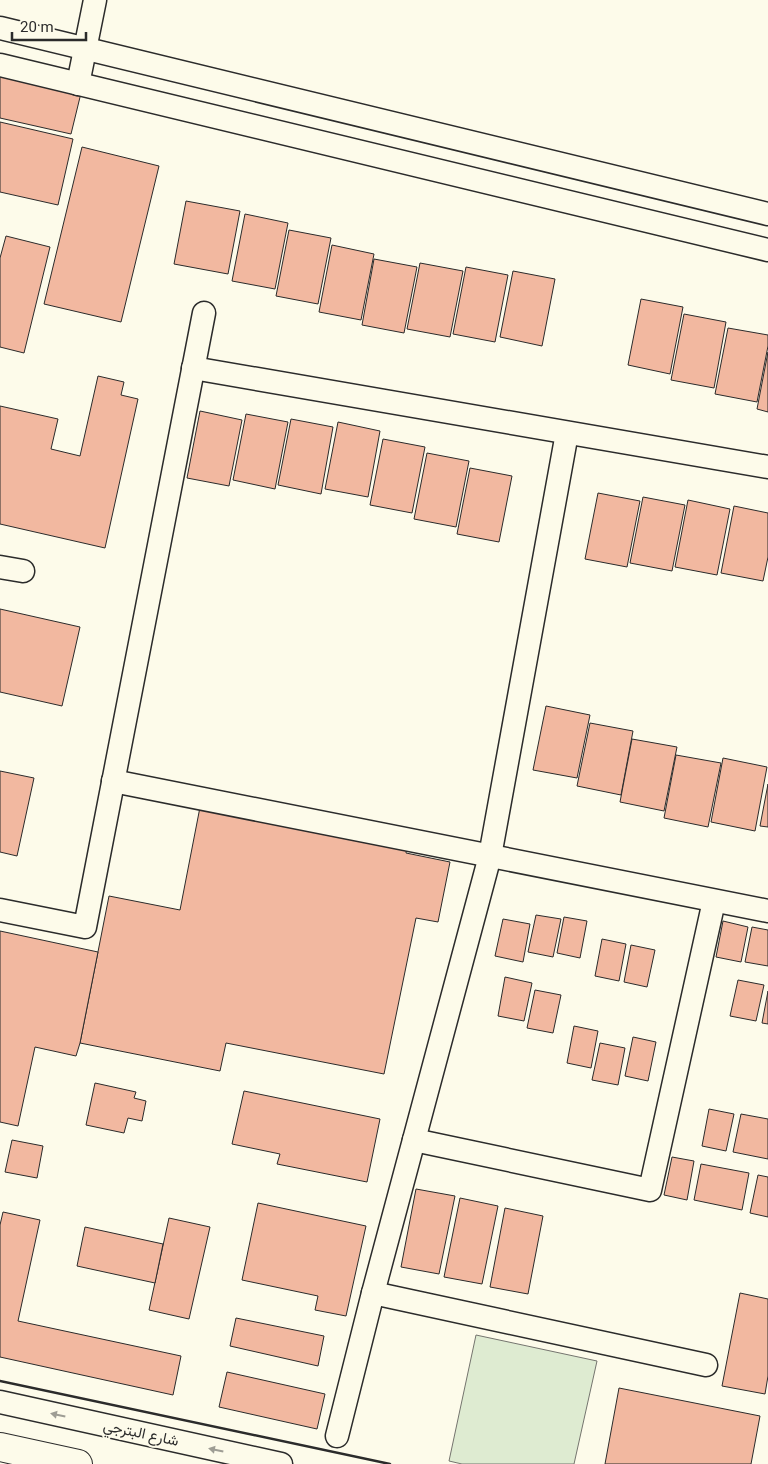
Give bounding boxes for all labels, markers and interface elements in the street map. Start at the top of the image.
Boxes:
scale bar [12,10,86,42]
text: 20 m [20,18,54,36]
one-way arrow [50,1411,65,1419]
street label: شارع البترجي [101,1416,181,1454]
one-way arrow [209,1446,224,1454]

